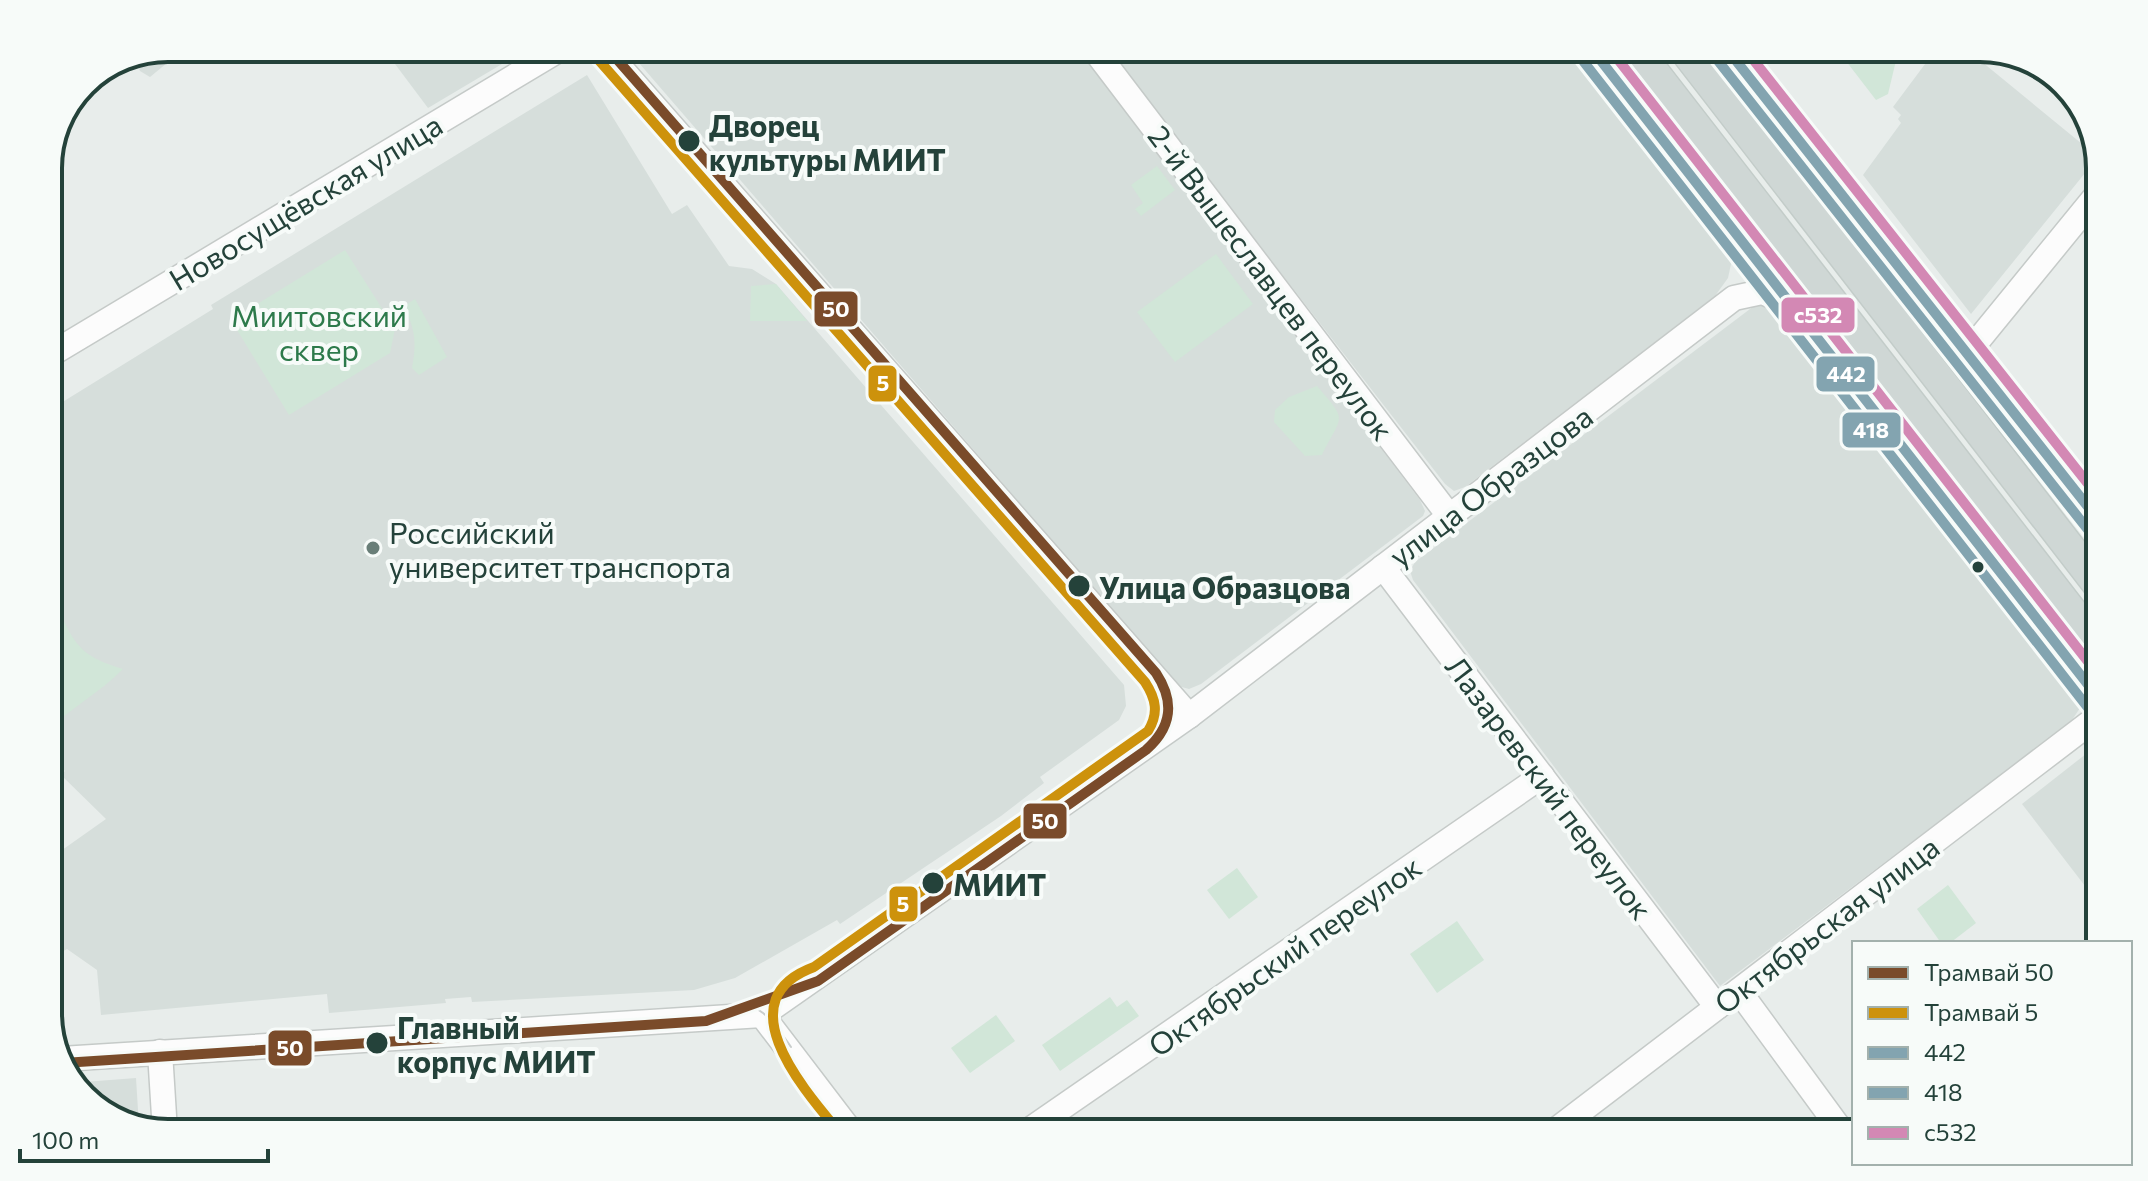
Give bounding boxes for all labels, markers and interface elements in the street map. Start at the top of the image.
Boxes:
street label: Новосущёвская улица [162,105,448,297]
place label: Дворец культуры МИИТ [709,106,946,177]
street label: 2-й Вышеславцев переулок [1142,117,1402,447]
marker: Дворец культуры МИИТ [676,128,702,154]
line badge: 50 [813,290,859,328]
text: 50 [822,295,850,322]
park label: Миитовский сквер [231,296,407,367]
line badge: с532 [1780,296,1856,334]
text: с532 [1794,301,1842,328]
line badge: 442 [1815,355,1876,393]
text: 442 [1826,360,1866,387]
line badge: 5 [867,364,898,403]
text: 5 [877,369,889,396]
street label: улица Образцова [1381,397,1599,573]
line badge: 418 [1841,411,1902,449]
text: 418 [1853,416,1889,443]
place label: Российский университет транспорта [389,513,731,584]
marker: Российский университет транспорта [364,539,382,557]
unlabelled marker [1970,559,1986,575]
place label: Улица Образцова [1099,568,1350,605]
marker: Улица Образцова [1066,573,1092,599]
street label: Лазаревский переулок [1439,648,1661,926]
line badge: 50 [1022,802,1068,840]
text: 50 [1031,807,1059,834]
street label: Октябрьская улица [1706,828,1946,1020]
street label: Октябрьский переулок [1141,847,1427,1063]
place label: МИИТ [953,865,1046,902]
marker: МИИТ [920,870,946,896]
line badge: 5 [888,885,919,923]
text: 5 [897,890,909,917]
legend [1852,941,2132,1165]
text: Трамвай 50 [1924,957,2054,986]
text: Трамвай 5 [1924,997,2038,1026]
place label: Главный корпус МИИТ [397,1008,596,1079]
line badge: 50 [267,1029,313,1067]
marker: Главный корпус МИИТ [364,1030,390,1056]
text: 50 [276,1034,304,1061]
text: 442 [1924,1037,1966,1066]
text: 418 [1924,1077,1963,1106]
scale bar [20,1113,268,1163]
text: с532 [1924,1117,1977,1146]
text: 100 m [32,1125,99,1154]

